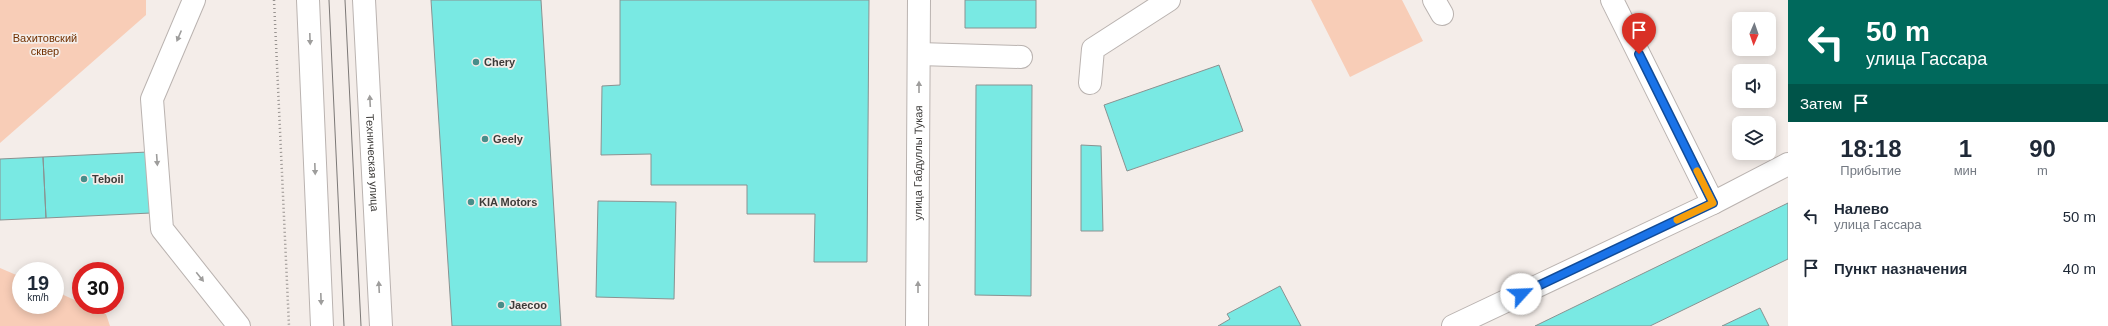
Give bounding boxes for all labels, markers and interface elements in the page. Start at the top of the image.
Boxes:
north arrow [1732,12,1776,56]
map controls [1732,12,1776,160]
pin [1622,13,1656,54]
icon: left [1800,16,1852,68]
text: 50 m [1866,16,1930,47]
icon: arrive [1628,19,1650,41]
one-way arrow [176,30,182,41]
park label: Вахитовский сквер [13,32,77,57]
one-way arrow [306,33,313,45]
text: улица Гассара [1866,49,1987,69]
place label: Chery [484,56,516,68]
marker: Chery [471,57,481,67]
button: sound [1732,64,1776,108]
one-way arrow [916,80,922,93]
icon: arrive [1850,92,1872,114]
one-way arrow [366,95,373,107]
text: Затем [1800,95,1842,112]
street label: улица Габдуллы Тукая [912,105,924,220]
street label: Техническая улица [364,114,381,213]
button: layers [1732,116,1776,160]
place label: Geely [493,133,524,145]
marker: Geely [480,134,490,144]
text: 18:18 [1840,135,1902,162]
text: 1 [1959,135,1972,162]
text: 90 [2029,135,2056,162]
one-way arrow [153,154,160,166]
one-way arrow [312,163,319,175]
text: Прибытие [1840,163,1901,178]
text: мин [1954,163,1977,178]
text: m [2037,163,2048,178]
place label: Teboil [92,173,124,185]
marker: Teboil [79,174,89,184]
place label: KIA Motors [479,196,537,208]
marker: KIA Motors [466,197,476,207]
text: Налево [1834,200,1889,217]
icon: left [1800,205,1822,227]
text: 50 m [2063,208,2096,225]
text: улица Гассара [1834,217,1922,232]
icon: arrive [1800,257,1822,279]
text: Пункт назначения [1834,260,1967,277]
text: 40 m [2063,260,2096,277]
speed limit sign: 30 [72,262,124,314]
one-way arrow [196,271,204,282]
text: 19 [27,272,49,294]
position arrow [1500,273,1542,315]
one-way arrow [376,280,382,293]
one-way arrow [915,280,921,293]
text: km/h [27,292,49,303]
one-way arrow [318,293,324,306]
place label: Jaecoo [509,299,547,311]
marker: Jaecoo [496,300,506,310]

